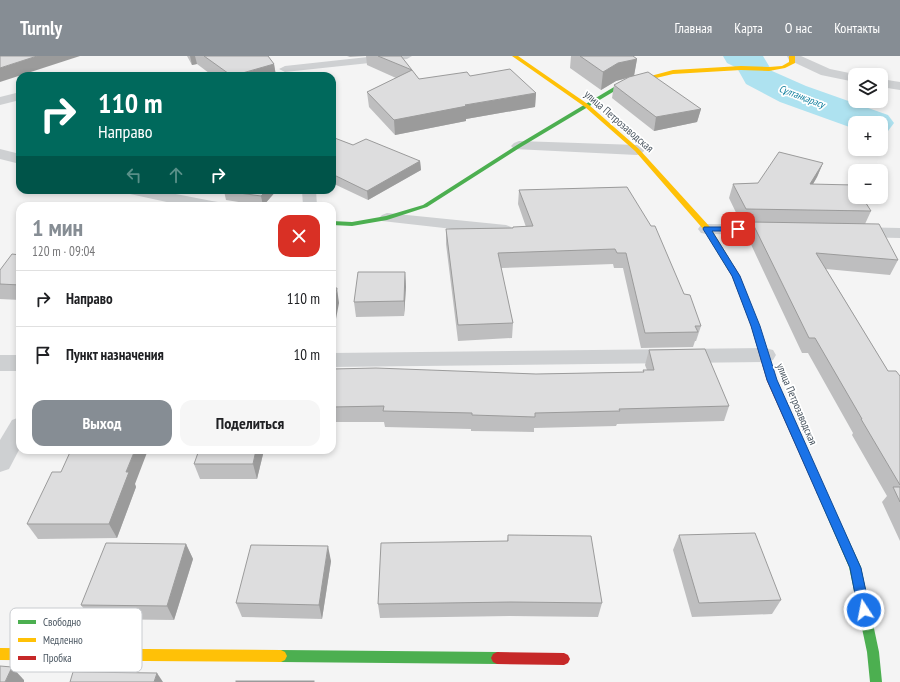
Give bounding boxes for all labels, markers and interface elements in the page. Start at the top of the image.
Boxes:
text: Turnly [20,16,62,40]
text: Главная [674,19,712,37]
text: Карта [734,19,763,37]
text: О нас [785,19,812,37]
text: Контакты [834,19,880,37]
map controls [848,68,888,204]
button: layers [848,68,888,108]
water label: Сұлтанқарасу [777,82,828,112]
text: 110 m [98,84,162,121]
street label: улица Петрозаводская [581,87,657,155]
icon: right [32,88,84,140]
button: + [848,116,888,156]
text: Направо [98,120,153,143]
icon: left [123,164,145,186]
icon: ahead [165,164,187,186]
icon: right [207,164,229,186]
button: − [848,164,888,204]
text: 1 мин [32,212,83,243]
pin [721,212,755,246]
button: close [278,215,320,257]
icon: arrive [727,218,749,240]
text: 120 m · 09:04 [32,243,95,260]
icon: right [32,288,54,310]
text: Направо [66,289,113,308]
text: 110 m [287,289,320,308]
icon: arrive [32,344,54,366]
text: Пункт назначения [66,345,164,364]
text: 10 m [294,345,320,364]
street label: улица Петрозаводская [773,361,821,447]
button: Выход [32,400,172,446]
button: Поделиться [180,400,320,446]
position arrow [843,589,885,631]
legend [10,608,142,672]
text: Свободно [43,615,81,629]
text: Медленно [43,633,83,647]
text: Пробка [43,651,72,665]

